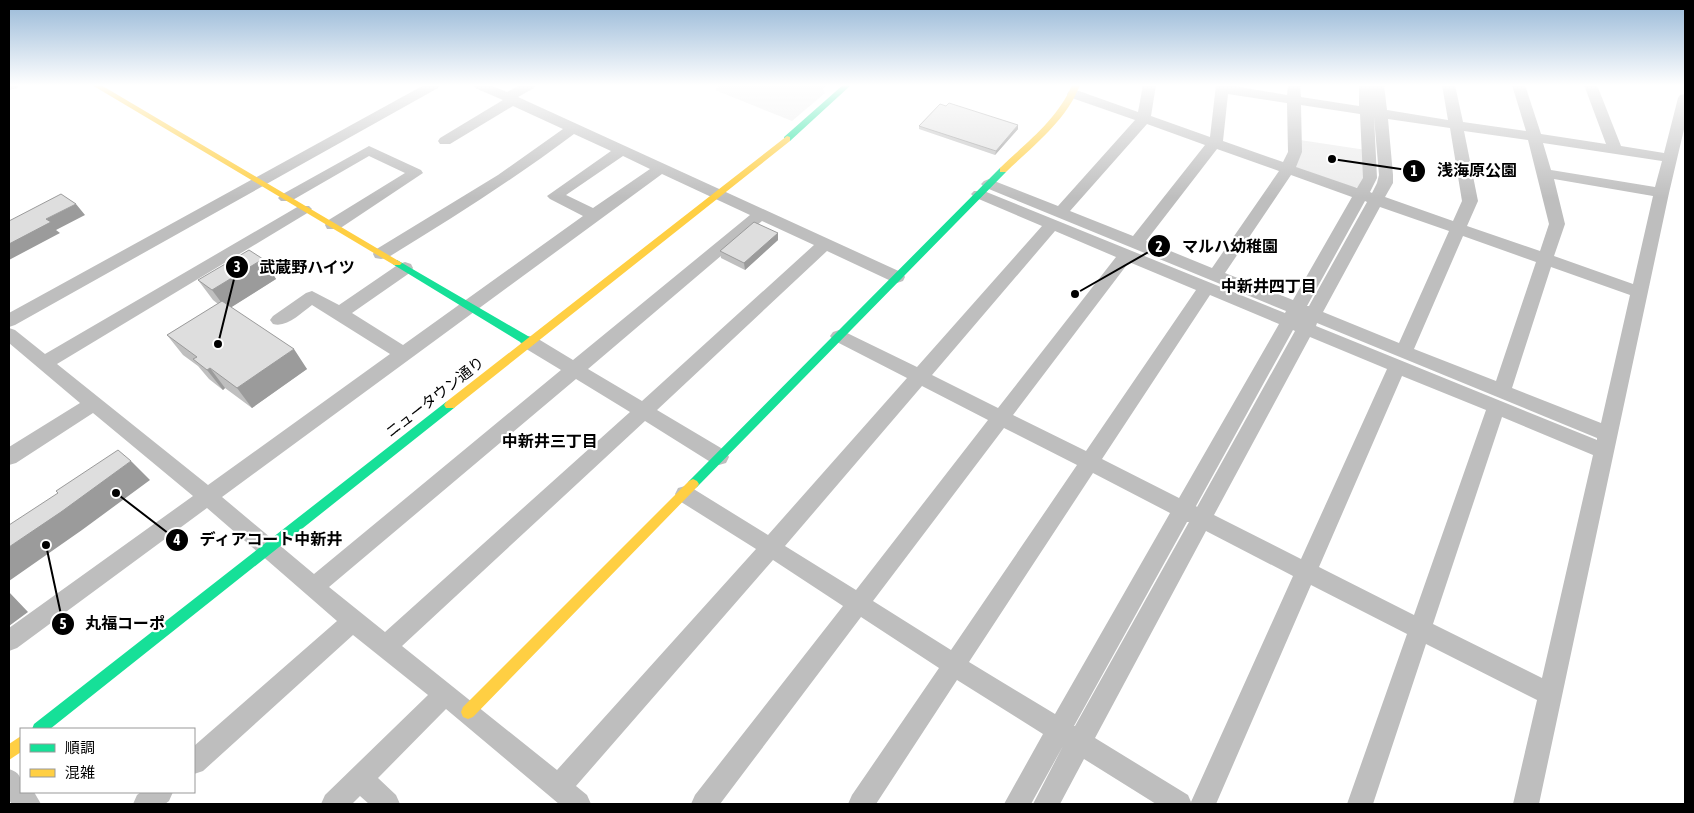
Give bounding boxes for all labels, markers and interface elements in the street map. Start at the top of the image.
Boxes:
callout: 浅海原公園 [1402,155,1527,186]
text: 浅海原公園 [1437,161,1517,179]
text: 1 [1410,162,1418,179]
callout: マルハ幼稚園 [1147,231,1288,262]
text: マルハ幼稚園 [1182,237,1278,255]
text: 2 [1155,238,1163,255]
callout: 武蔵野ハイツ [224,252,365,283]
text: 3 [233,258,241,275]
text: 武蔵野ハイツ [259,258,355,276]
district label: 中新井四丁目 [1221,277,1317,295]
street label: ニュータウン通り [382,353,487,440]
district label: 中新井三丁目 [502,432,598,450]
callout: ディアコート中新井 [164,524,353,555]
text: ディアコート中新井 [200,530,342,548]
text: 4 [172,531,181,548]
callout: 丸福コーポ [50,608,175,639]
text: 丸福コーポ [85,614,165,632]
text: 5 [59,615,67,632]
legend [20,728,195,793]
text: 順調 [65,739,95,756]
text: 混雑 [65,764,95,781]

